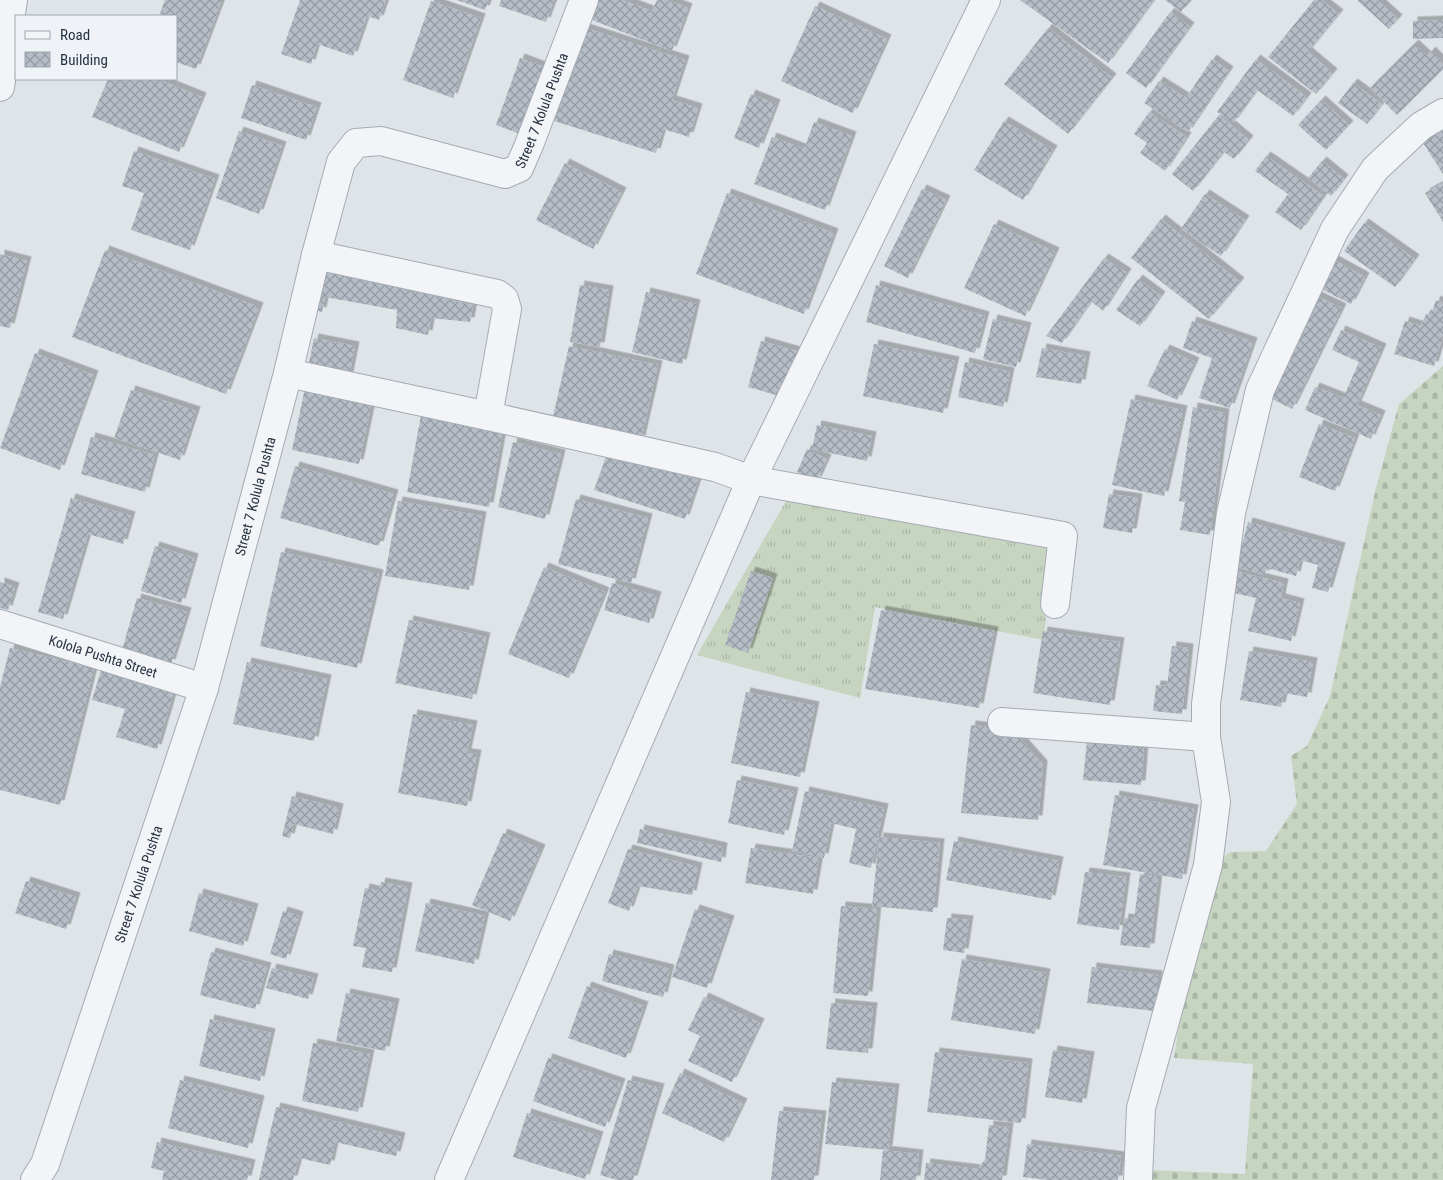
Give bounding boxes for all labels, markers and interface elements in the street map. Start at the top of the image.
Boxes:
legend [15,15,178,80]
text: Road [60,26,90,44]
text: Building [60,51,108,69]
street label: Street 7 Kolula Pushta [512,51,571,171]
street label: Street 7 Kolula Pushta [232,435,279,558]
street label: Kolola Pushta Street [47,632,159,681]
street label: Street 7 Kolula Pushta [112,823,165,945]

